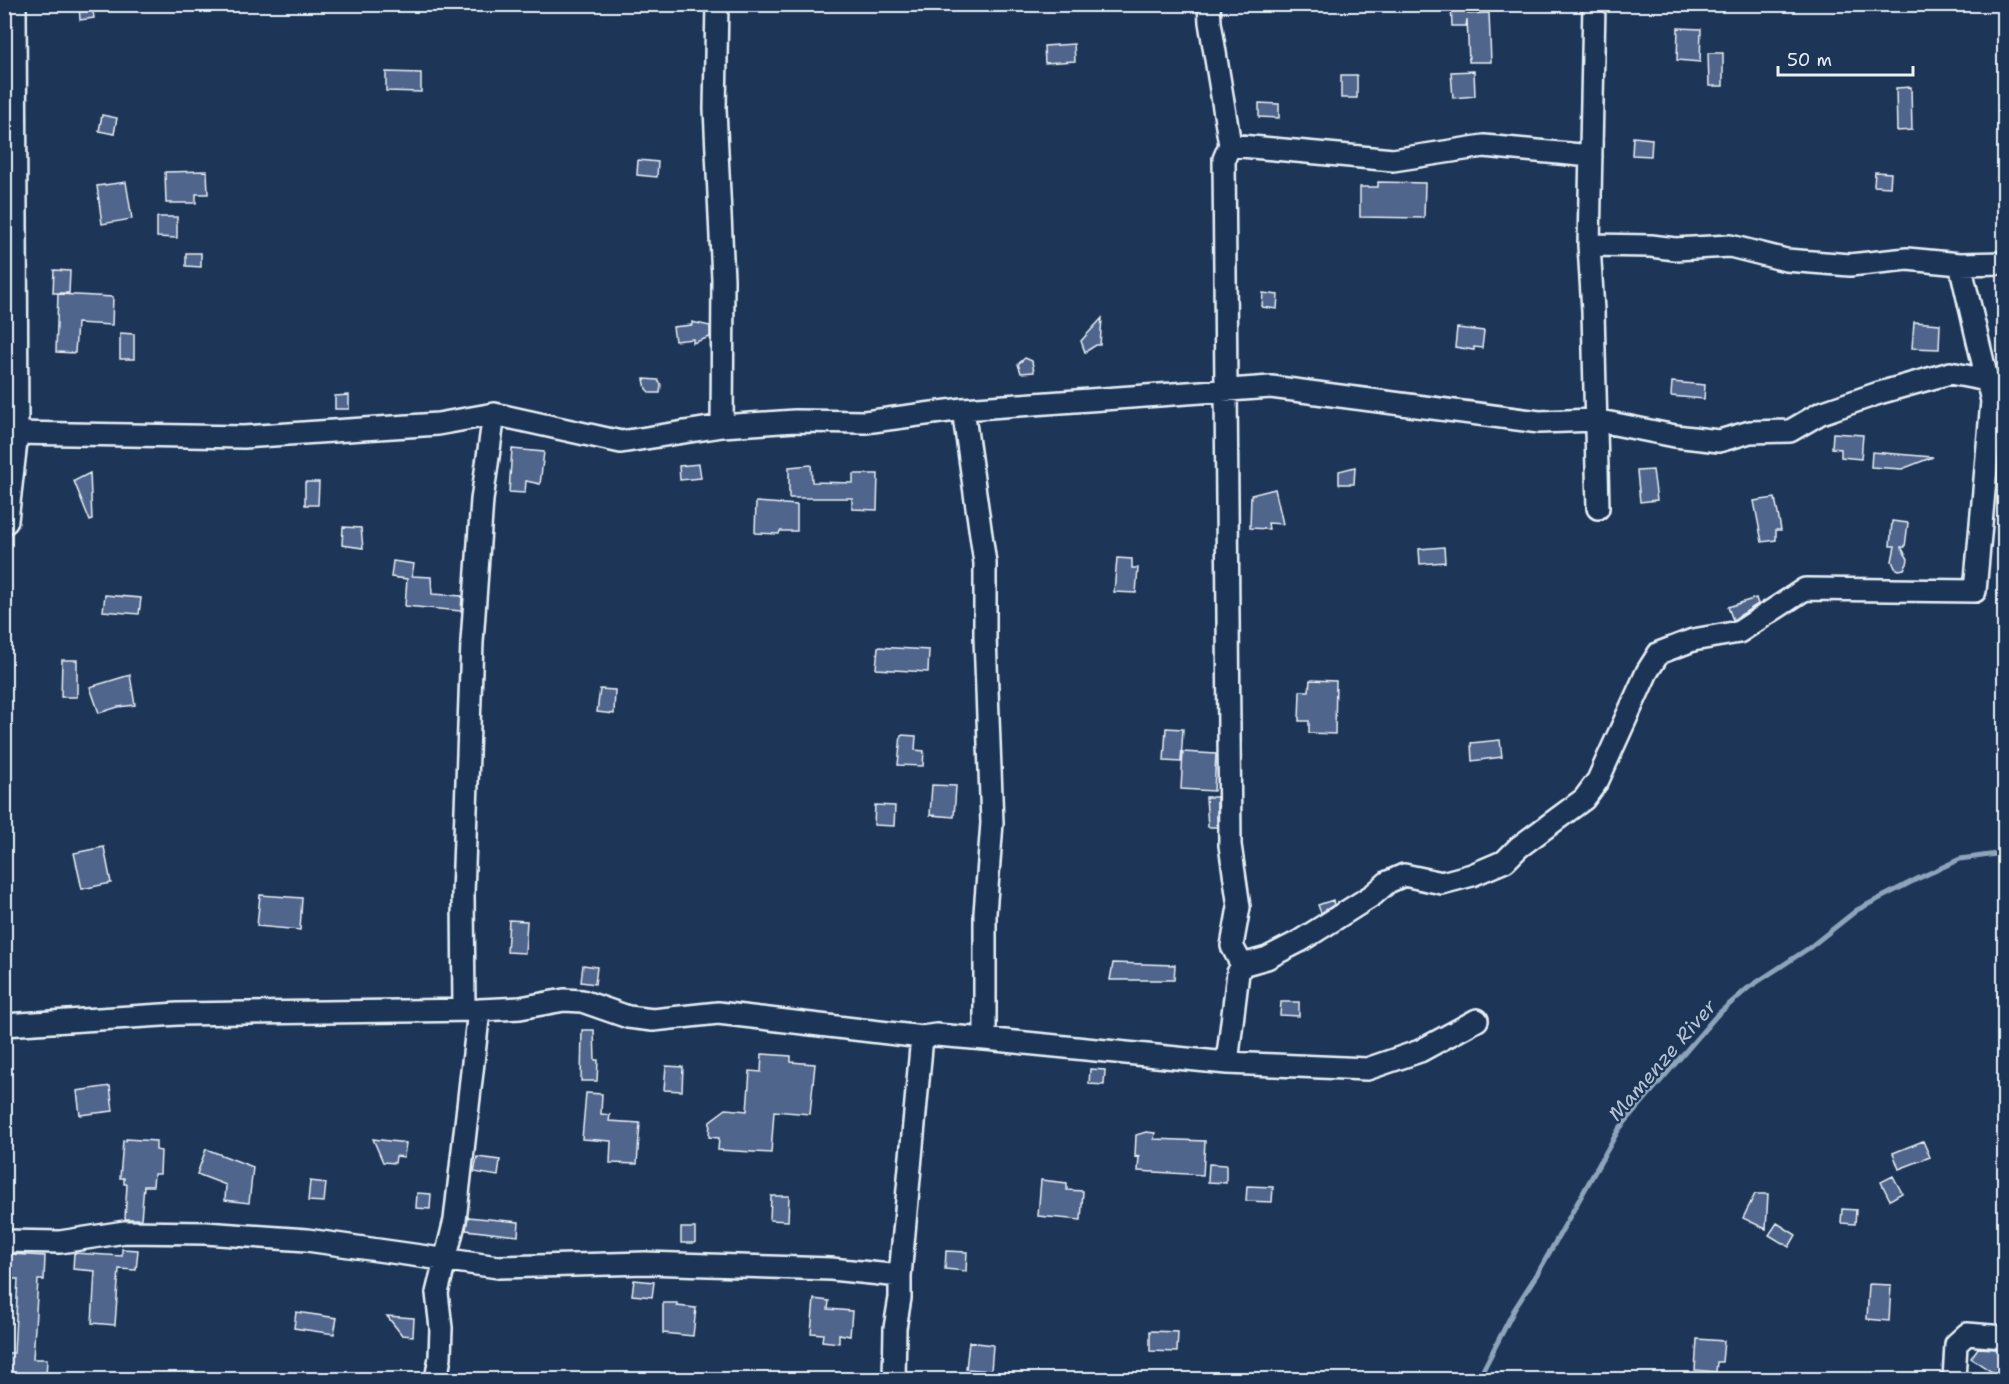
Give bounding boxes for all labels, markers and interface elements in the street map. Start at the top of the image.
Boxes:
scale bar [1778,39,1913,77]
text: 50 m [1787,48,1832,72]
water label: Mamenze River [1602,993,1722,1126]

